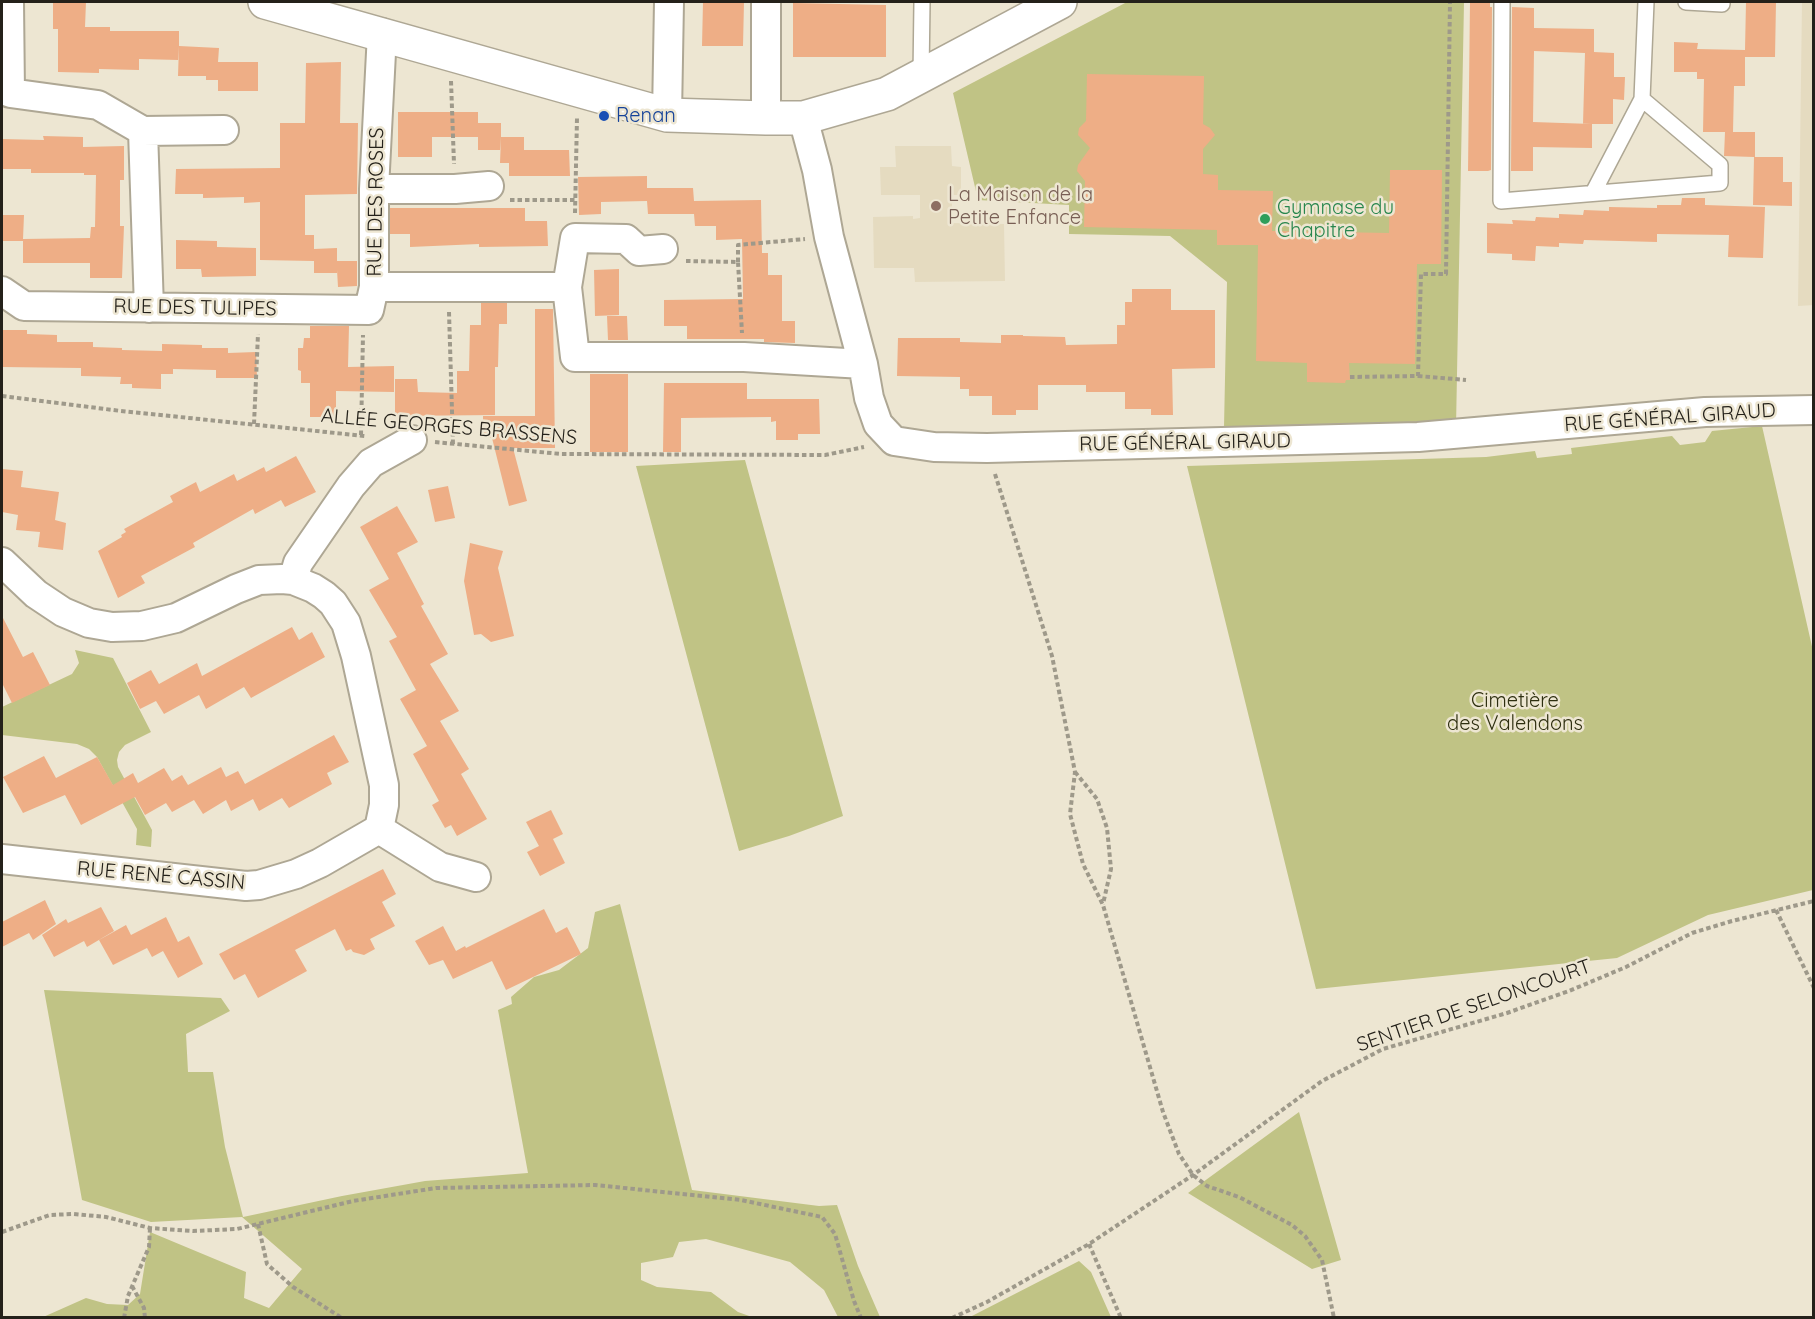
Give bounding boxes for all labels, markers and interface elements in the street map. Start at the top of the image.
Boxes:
place label: Renan [616,104,676,128]
marker: Renan [597,109,611,123]
street label: RUE DES ROSES [363,127,389,277]
place label: La Maison de la Petite Enfance [948,183,1093,230]
place label: Gymnase du Chapitre [1277,196,1394,243]
marker: La Maison de la Petite Enfance [929,199,943,213]
marker: Gymnase du Chapitre [1258,212,1272,226]
street label: RUE DES TULIPES [113,295,277,321]
street label: RUE GÉNÉRAL GIRAUD [1564,399,1776,437]
street label: ALLÉE GEORGES BRASSENS [320,404,578,450]
street label: RUE GÉNÉRAL GIRAUD [1079,429,1291,457]
park label: Cimetière des Valendons [1447,689,1583,736]
street label: RUE RENÉ CASSIN [76,857,246,895]
street label: SENTIER DE SELONCOURT [1354,955,1594,1057]

